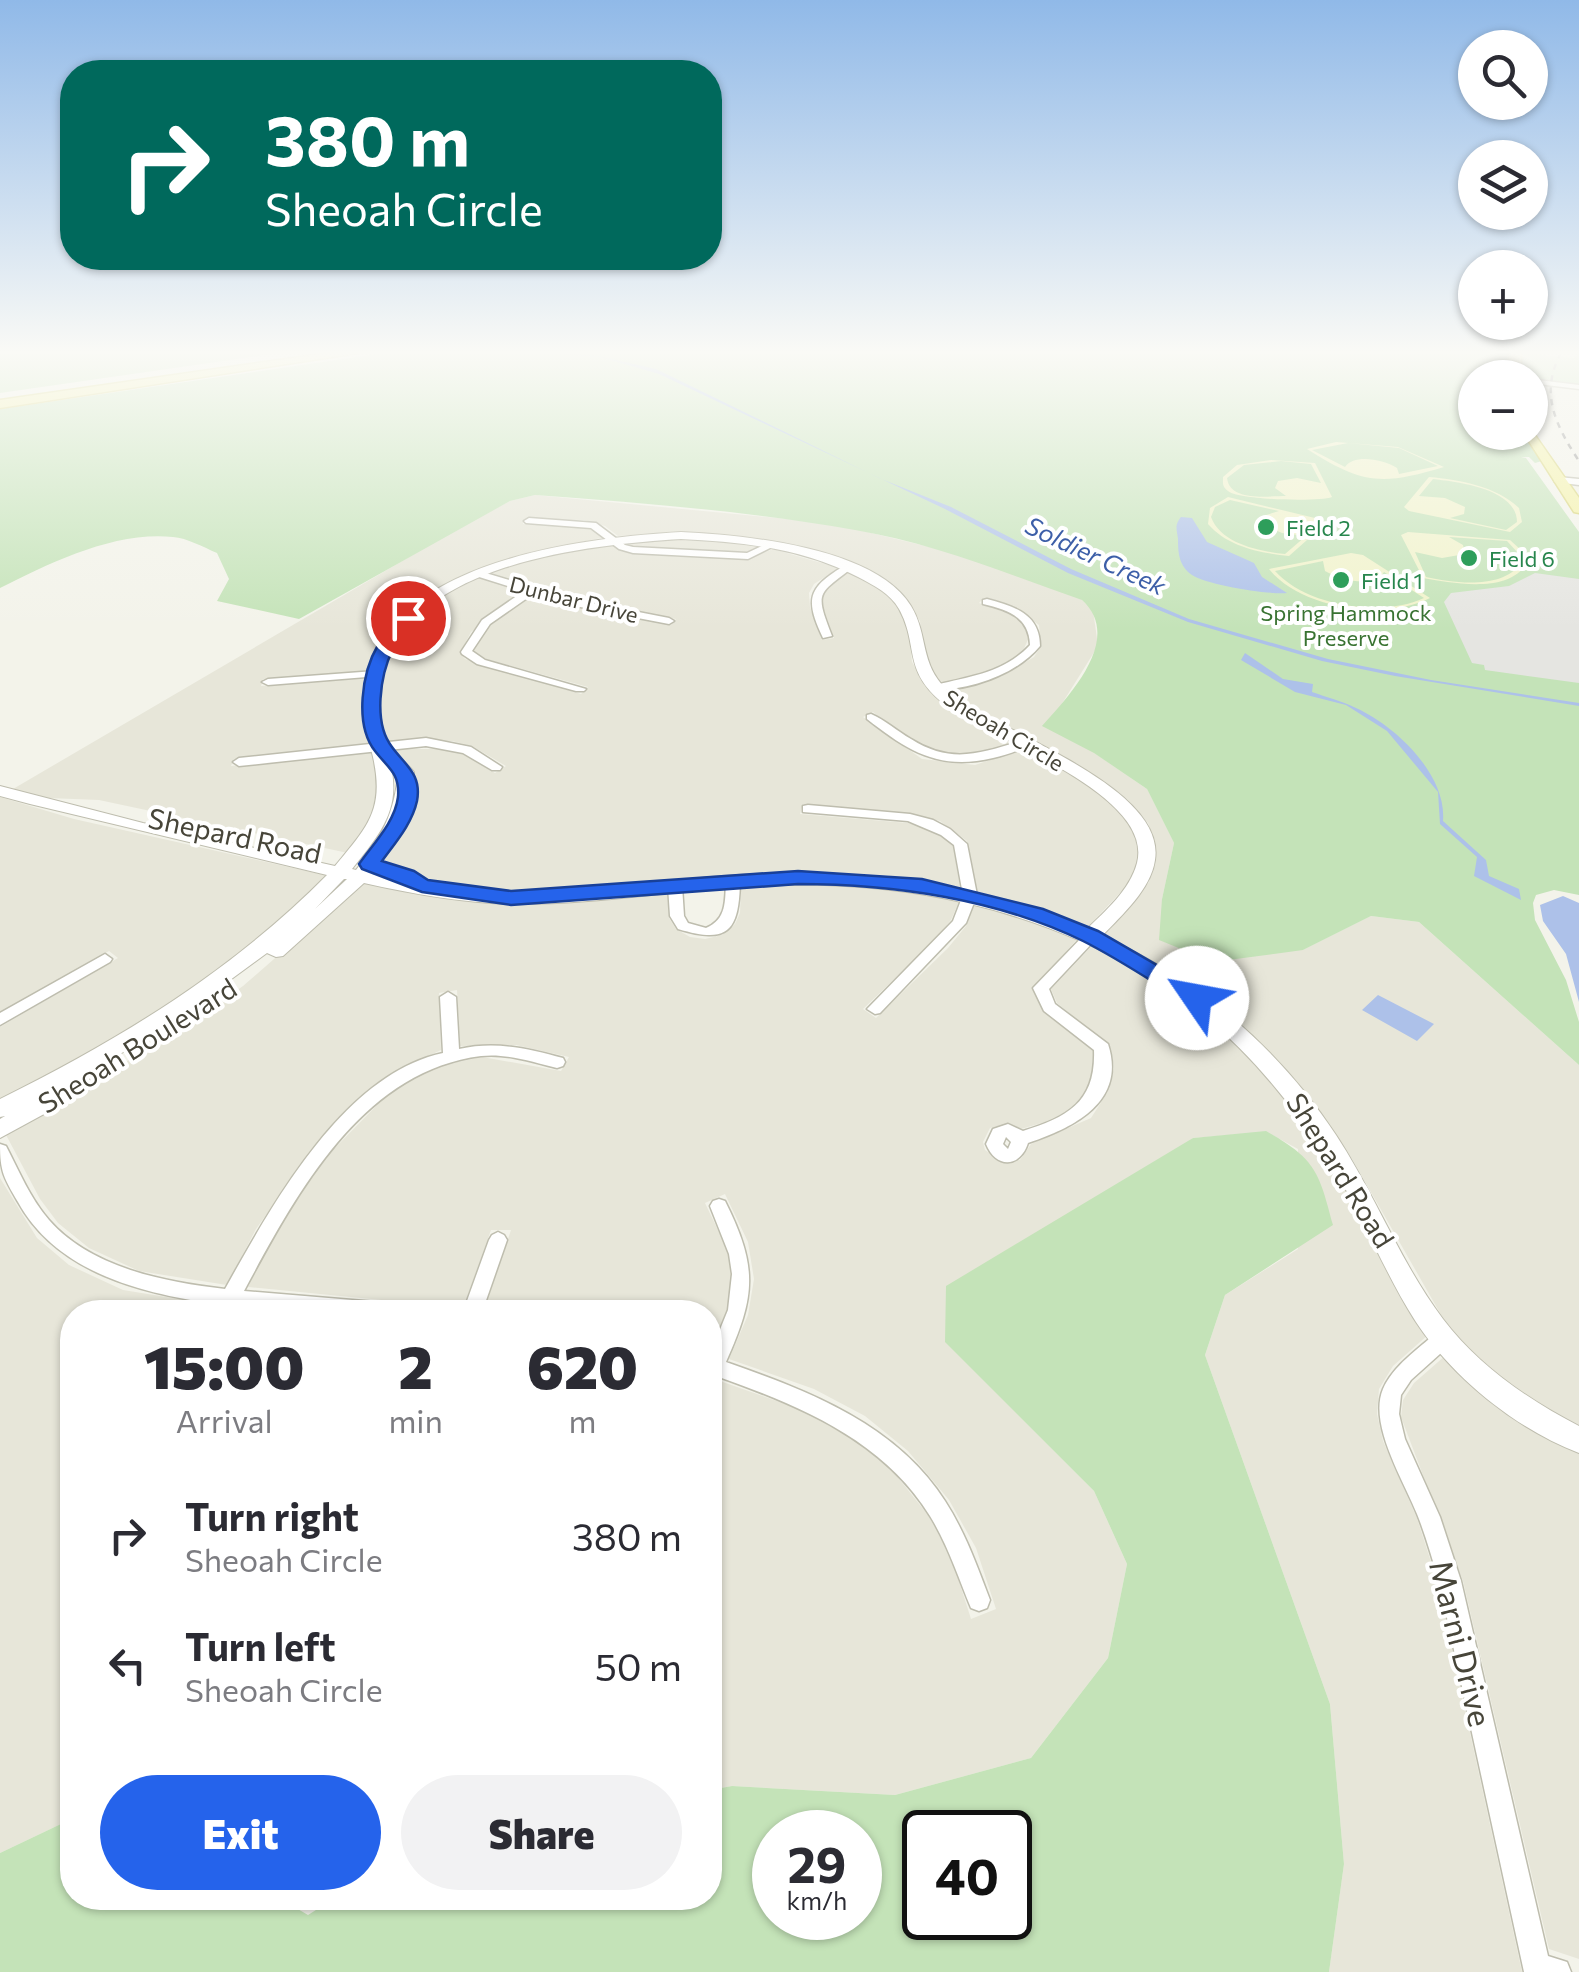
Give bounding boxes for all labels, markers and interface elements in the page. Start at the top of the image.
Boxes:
map controls [1458,30,1548,450]
button: search [1458,30,1548,120]
text: 380 m [265,95,470,180]
icon: right [100,100,230,230]
button: layers [1458,140,1548,230]
text: Sheoah Circle [265,180,543,235]
button: + [1458,250,1548,340]
button: − [1458,360,1548,450]
water label: Soldier Creek [1021,509,1171,601]
place label: Field 2 [1286,514,1351,541]
marker: Field 2 [1255,516,1277,538]
place label: Field 6 [1489,545,1555,572]
marker: Field 6 [1458,547,1480,569]
place label: Field 1 [1361,567,1423,594]
marker: Field 1 [1330,569,1352,591]
street label: Dunbar Drive [507,570,641,628]
pin [366,576,451,661]
icon: arrive [381,591,436,646]
park label: Spring Hammock Preserve [1260,599,1432,651]
street label: Sheoah Circle [939,683,1069,777]
street label: Shepard Road [145,800,325,870]
position arrow [1145,946,1249,1050]
street label: Sheoah Boulevard [31,970,243,1120]
street label: Shepard Road [1280,1086,1402,1254]
text: 15:00 [144,1328,305,1401]
text: 2 [398,1328,433,1401]
text: 620 [527,1328,638,1401]
text: Arrival [176,1400,273,1440]
text: min [388,1400,443,1440]
text: m [568,1400,596,1440]
text: Turn right [185,1492,359,1539]
icon: right [100,1508,155,1563]
text: 380 m [572,1512,682,1559]
text: Sheoah Circle [185,1539,383,1579]
street label: Marni Drive [1422,1556,1502,1730]
text: Turn left [185,1622,336,1669]
icon: left [100,1638,155,1693]
text: 50 m [595,1642,682,1689]
text: Sheoah Circle [185,1669,383,1709]
button: Exit [100,1775,381,1890]
button: Share [401,1775,682,1890]
speed limit sign: 40 [902,1810,1032,1940]
text: 29 [787,1832,846,1893]
text: km/h [787,1885,847,1915]

